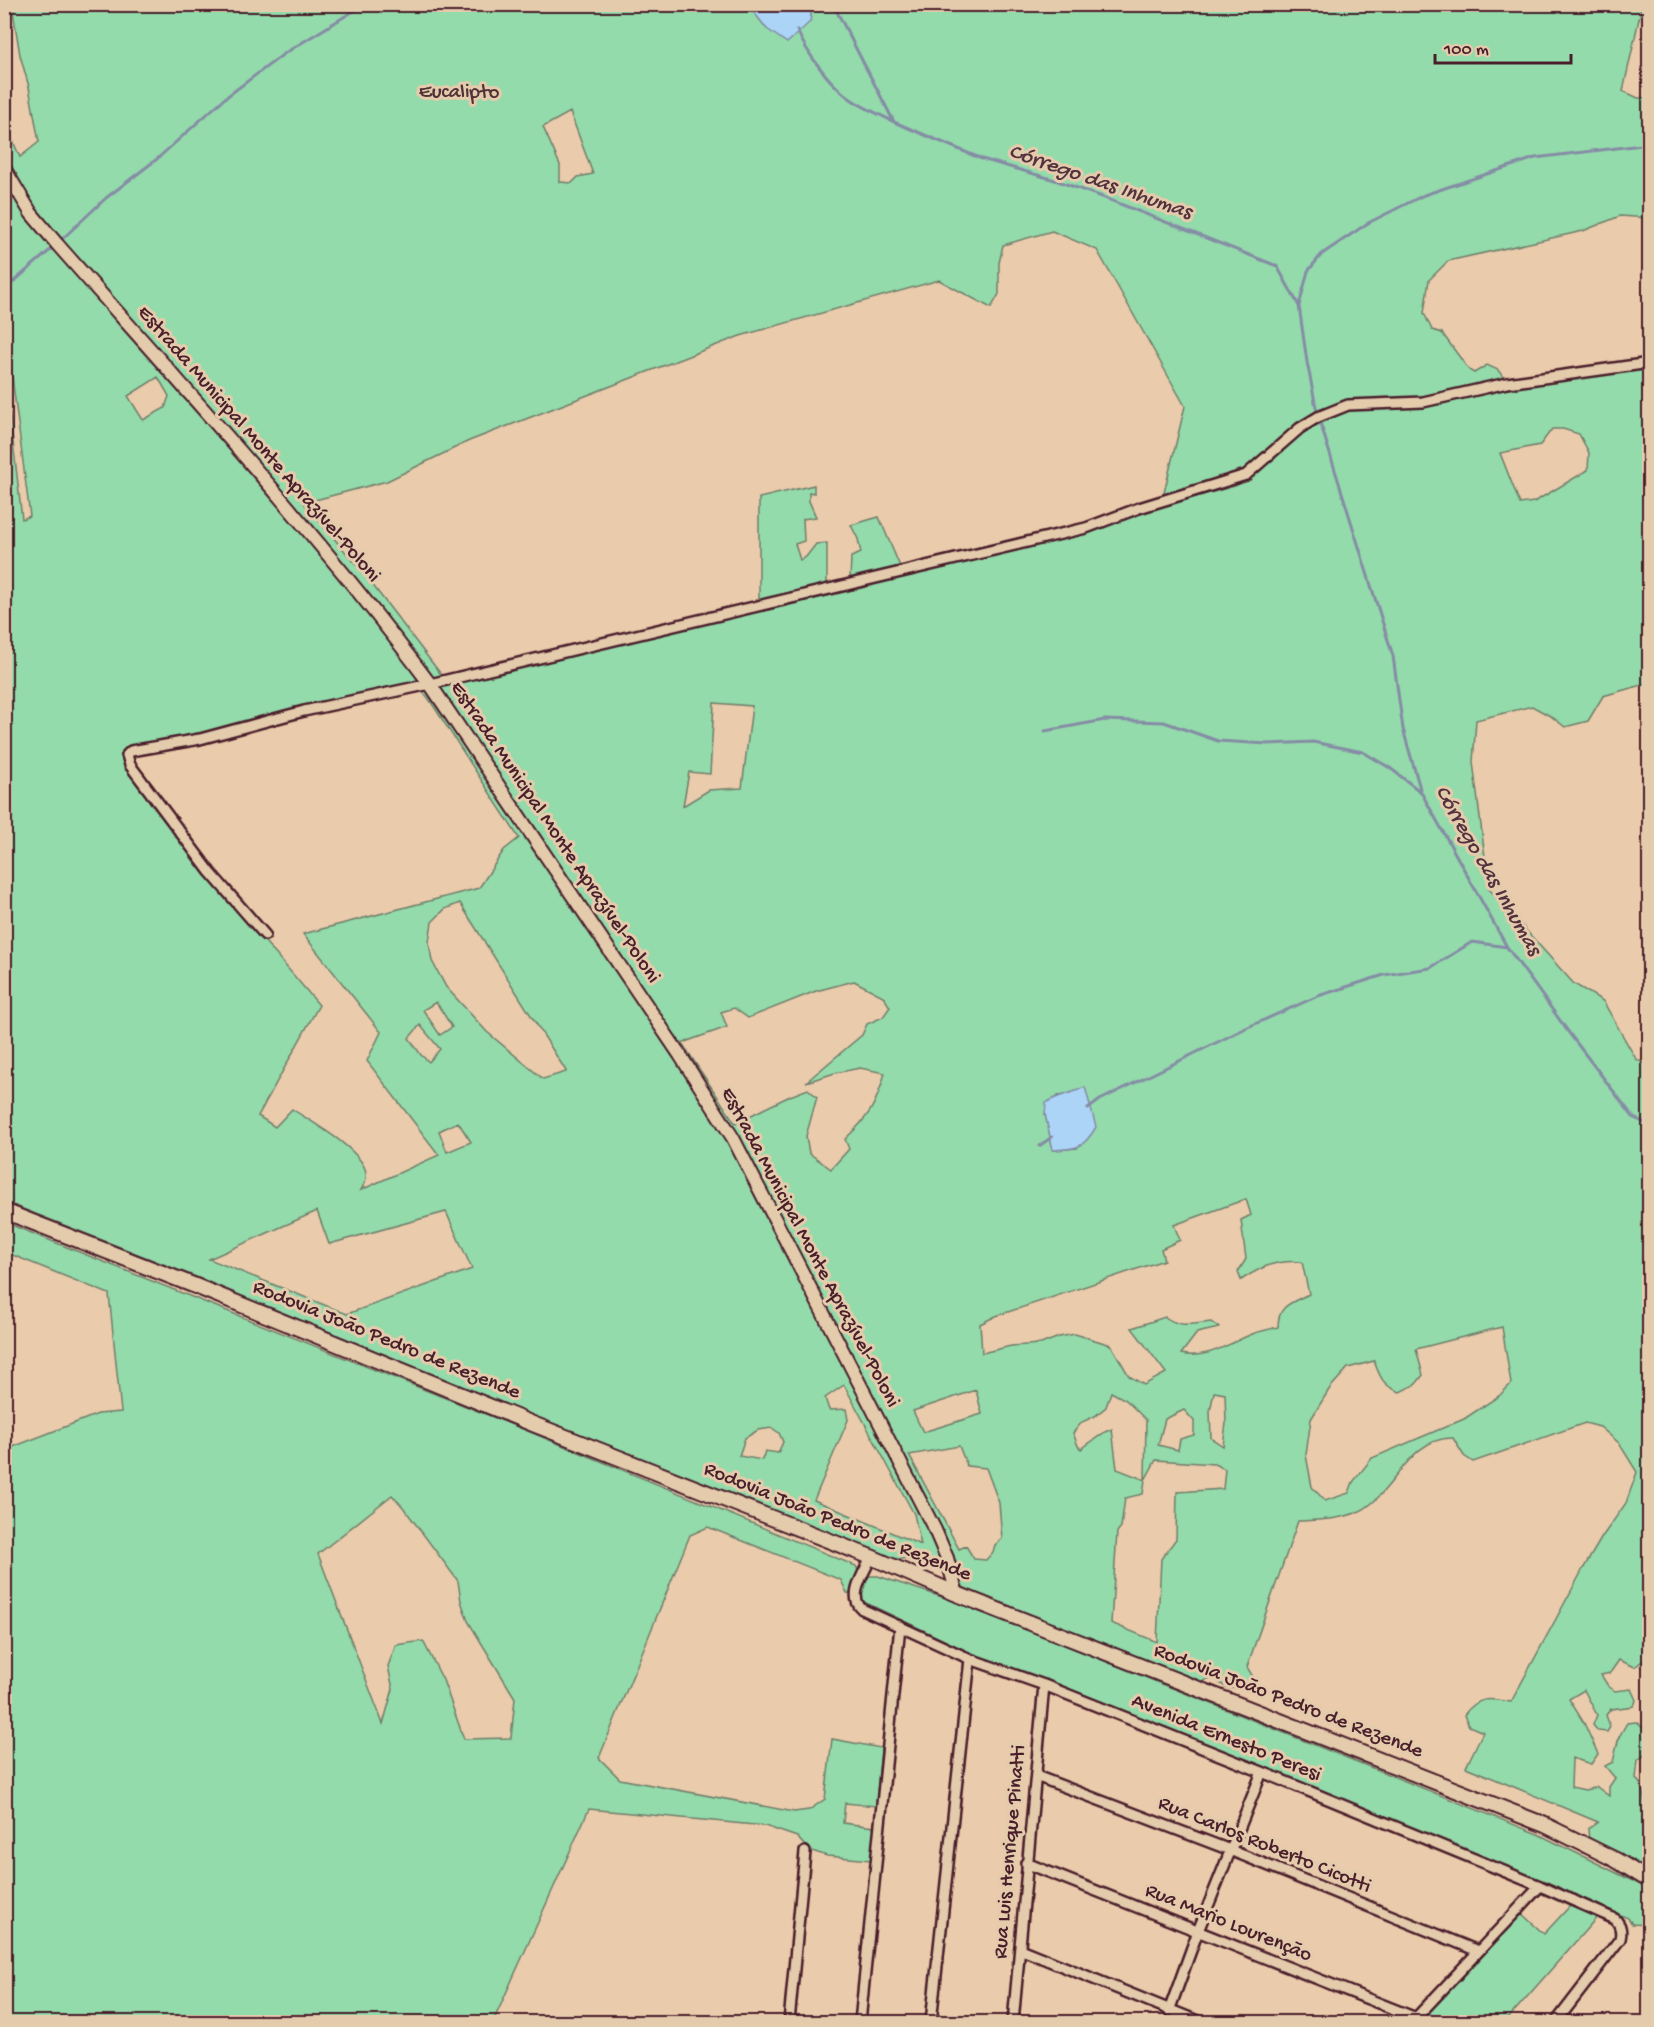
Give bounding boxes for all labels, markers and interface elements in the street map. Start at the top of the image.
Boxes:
scale bar [1435,27,1572,65]
text: 100 m [1443,40,1489,61]
park label: Eucalipto [419,81,499,106]
water label: Córrego das Inhumas [1005,140,1197,227]
street label: Estrada Municipal Monte Aprazível-Poloni [131,301,385,589]
street label: Estrada Municipal Monte Aprazível-Poloni [443,677,665,989]
water label: Córrego das Inhumas [1428,782,1547,962]
street label: Estrada Municipal Monte Aprazível-Poloni [714,1084,904,1412]
street label: Rodovia João Pedro de Rezende [249,1276,524,1407]
street label: Rodovia João Pedro de Rezende [700,1458,975,1589]
street label: Rodovia João Pedro de Rezende [1150,1639,1427,1765]
street label: Avenida Ernesto Peresi [1127,1689,1325,1789]
street label: Rua Luis Henrique Pinatti [989,1744,1033,1960]
street label: Rua Carlos Roberto Cicotti [1154,1792,1374,1900]
street label: Rua Mario Lourenção [1141,1879,1315,1969]

